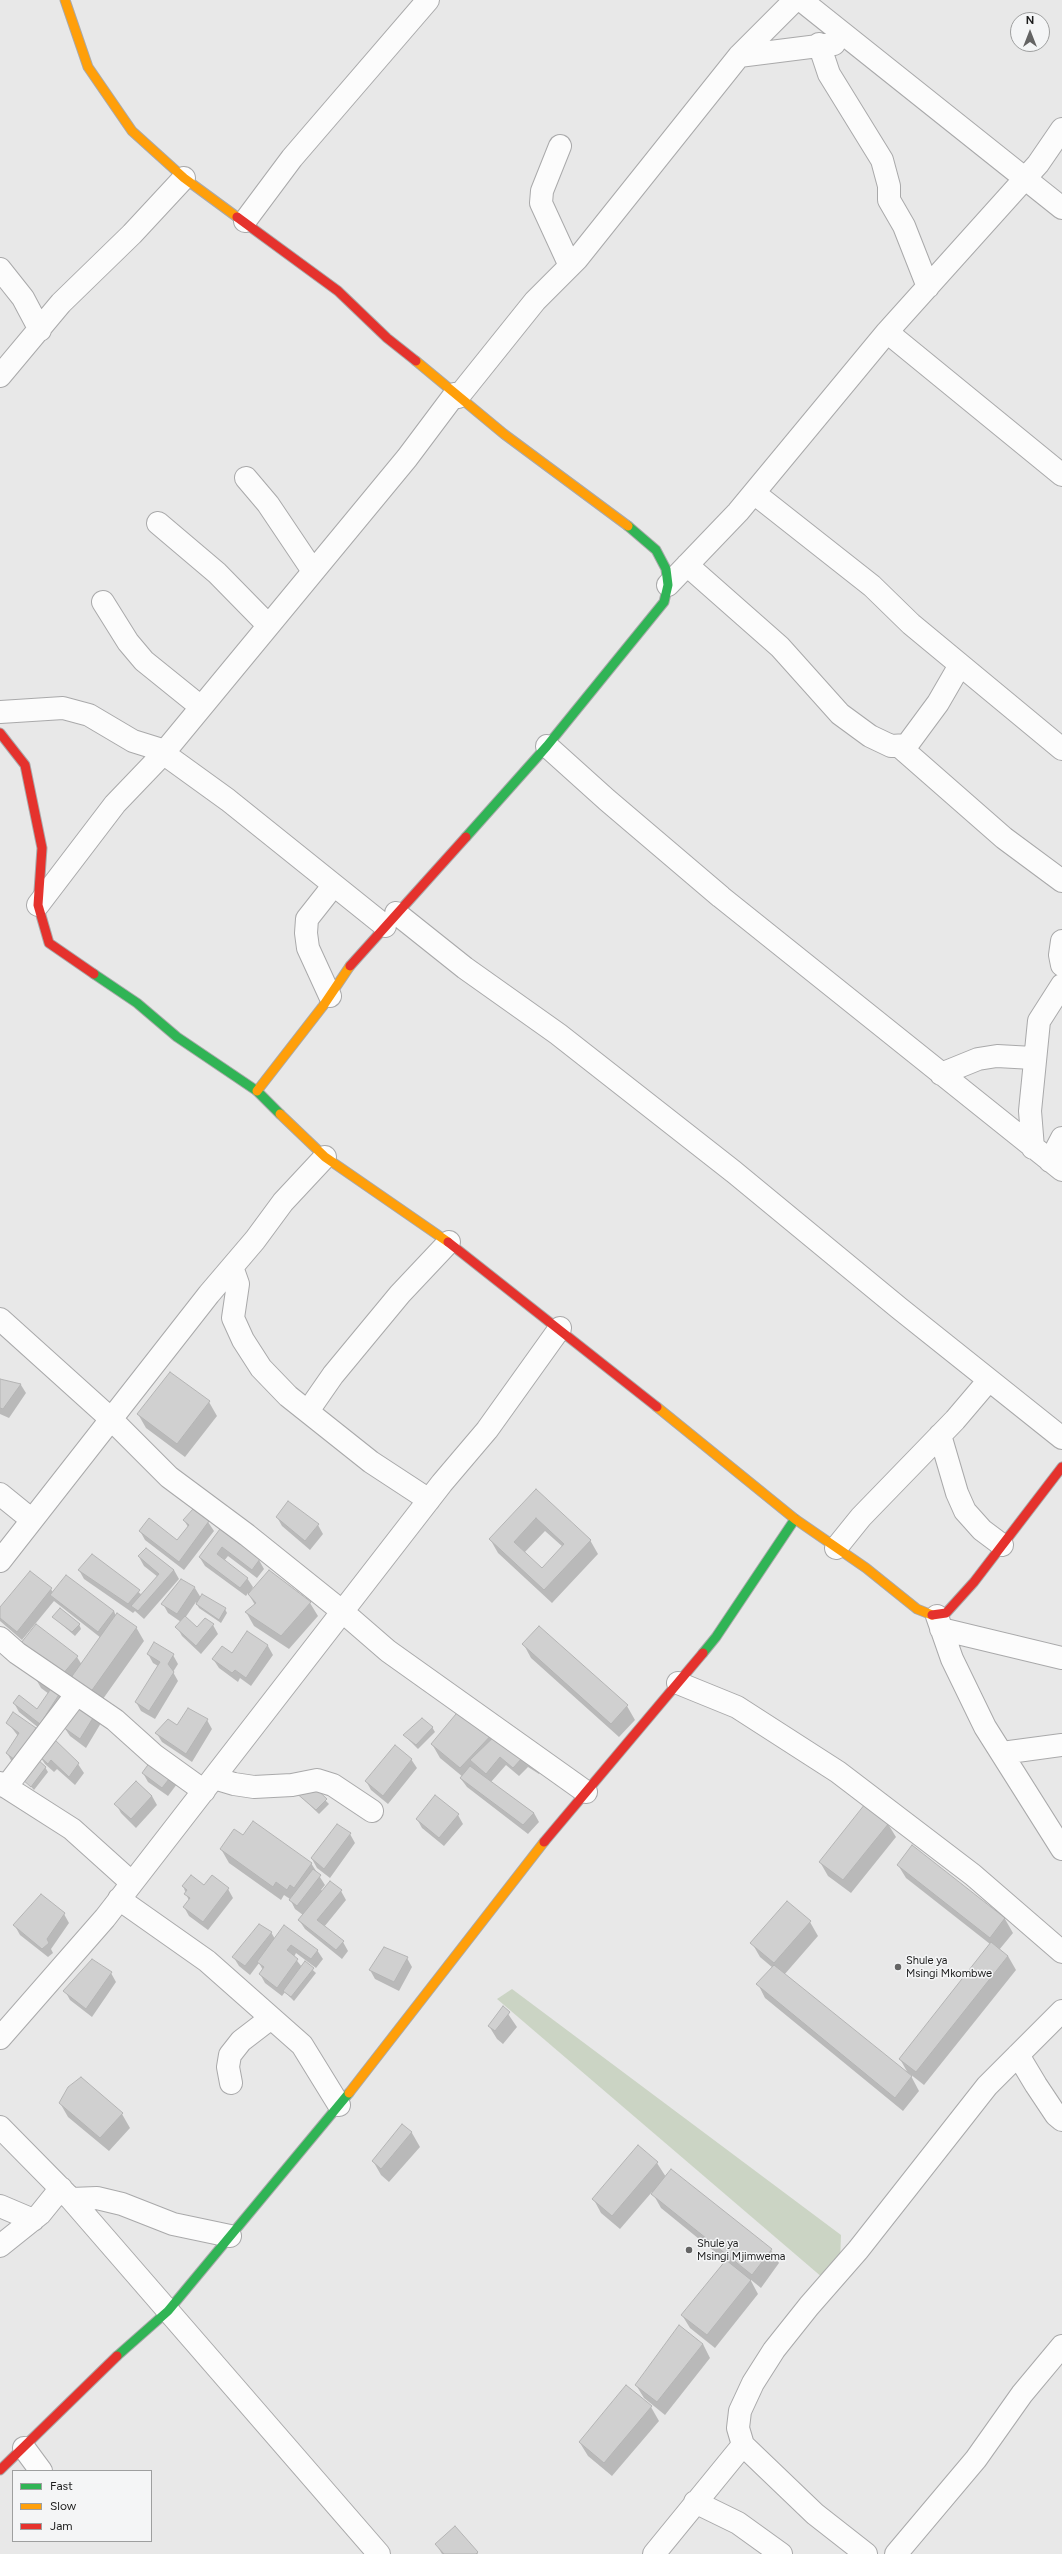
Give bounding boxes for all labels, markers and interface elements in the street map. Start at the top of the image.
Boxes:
north arrow [1010,12,1050,52]
text: N [1026,14,1034,27]
place label: Shule ya Msingi Mkombwe [906,1954,992,1980]
marker: Shule ya Msingi Mkombwe [893,1962,903,1972]
place label: Shule ya Msingi Mjimwema [697,2237,785,2263]
marker: Shule ya Msingi Mjimwema [684,2245,694,2255]
legend [12,2470,152,2542]
text: Fast [50,2479,73,2493]
text: Slow [50,2499,76,2513]
text: Jam [50,2519,73,2533]

